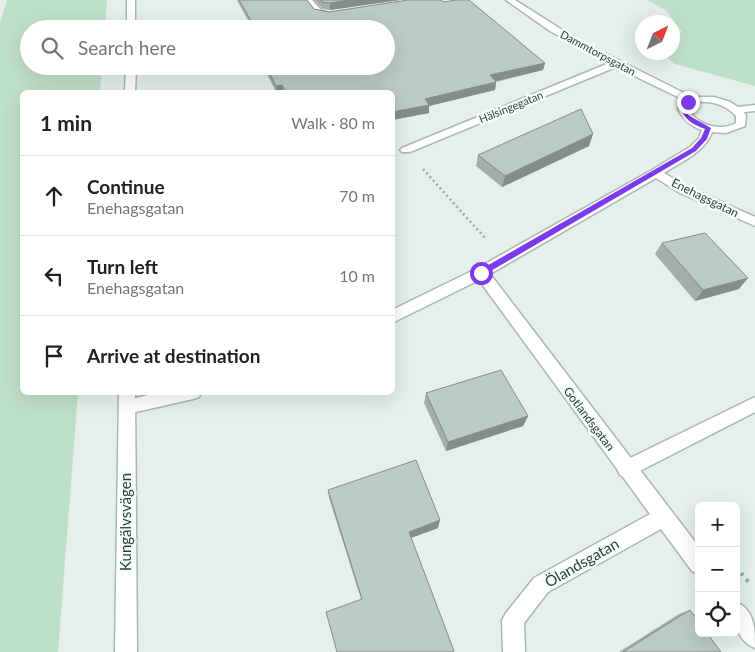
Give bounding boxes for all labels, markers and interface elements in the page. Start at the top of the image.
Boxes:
north arrow [635,15,680,60]
search box [20,20,395,75]
street label: Dammtorpsgatan [558,27,638,78]
icon: search [38,34,66,62]
text: Search here [78,36,176,59]
street label: Hälsingegatan [477,88,545,125]
route end [677,91,700,114]
text: 1 min [40,110,92,135]
text: Walk · 80 m [291,113,375,132]
text: Continue [87,175,165,198]
street label: Enehagsgatan [669,175,741,220]
icon: ahead [40,182,68,210]
text: 70 m [339,186,375,205]
text: Enehagsgatan [87,198,184,217]
text: Turn left [87,255,158,278]
icon: left [40,262,68,290]
route start [470,262,493,285]
text: 10 m [339,266,375,285]
text: Enehagsgatan [87,278,184,297]
icon: arrive [40,342,68,370]
text: Arrive at destination [87,344,260,367]
street label: Gotlandsgatan [560,384,618,454]
street label: Kungälvsvägen [116,473,134,571]
map controls [695,502,740,637]
button: + [695,502,740,547]
street label: Ölandsgatan [541,534,622,591]
button: − [695,547,740,592]
button: locate [695,592,740,637]

